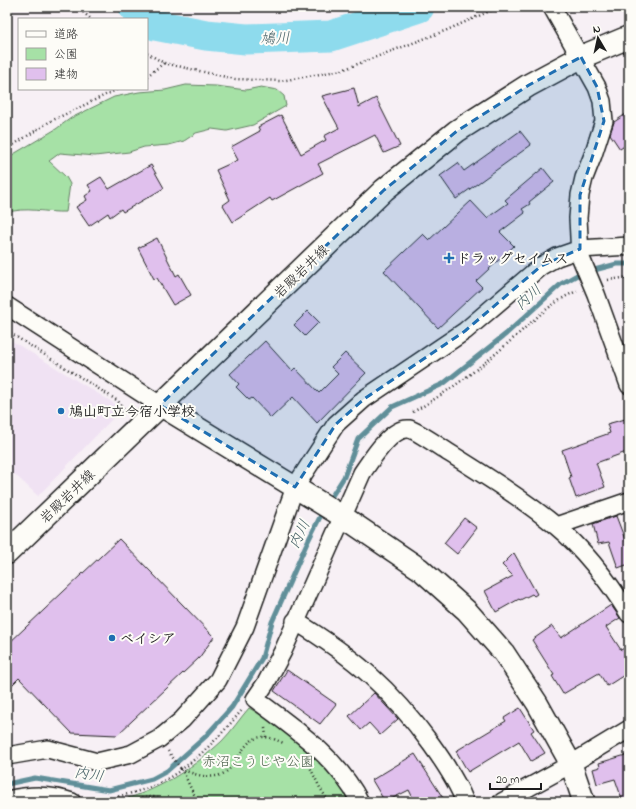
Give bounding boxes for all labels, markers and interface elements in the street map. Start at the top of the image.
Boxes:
legend [18,18,148,90]
north arrow [578,18,618,58]
text: N [592,21,602,38]
text: 道路 [54,26,78,44]
water label: 鳩川 [260,27,290,51]
text: 公園 [54,46,78,64]
text: 建物 [54,66,78,84]
street label: 岩殿岩井線 [270,240,335,304]
place label: ドラッグセイムス [457,249,568,270]
marker: ドラッグセイムス [444,253,454,263]
water label: 内川 [510,280,547,316]
place label: 鳩山町立今宿小学校 [69,402,195,423]
marker: 鳩山町立今宿小学校 [56,406,66,416]
street label: 岩殿岩井線 [36,465,101,529]
water label: 内川 [283,516,316,553]
place label: ベイシア [120,629,176,650]
marker: ベイシア [107,633,117,643]
park label: 赤沼こうじや公園 [202,752,314,773]
water label: 内川 [72,762,105,788]
scale bar [490,765,541,791]
text: 20 m [496,771,519,789]

